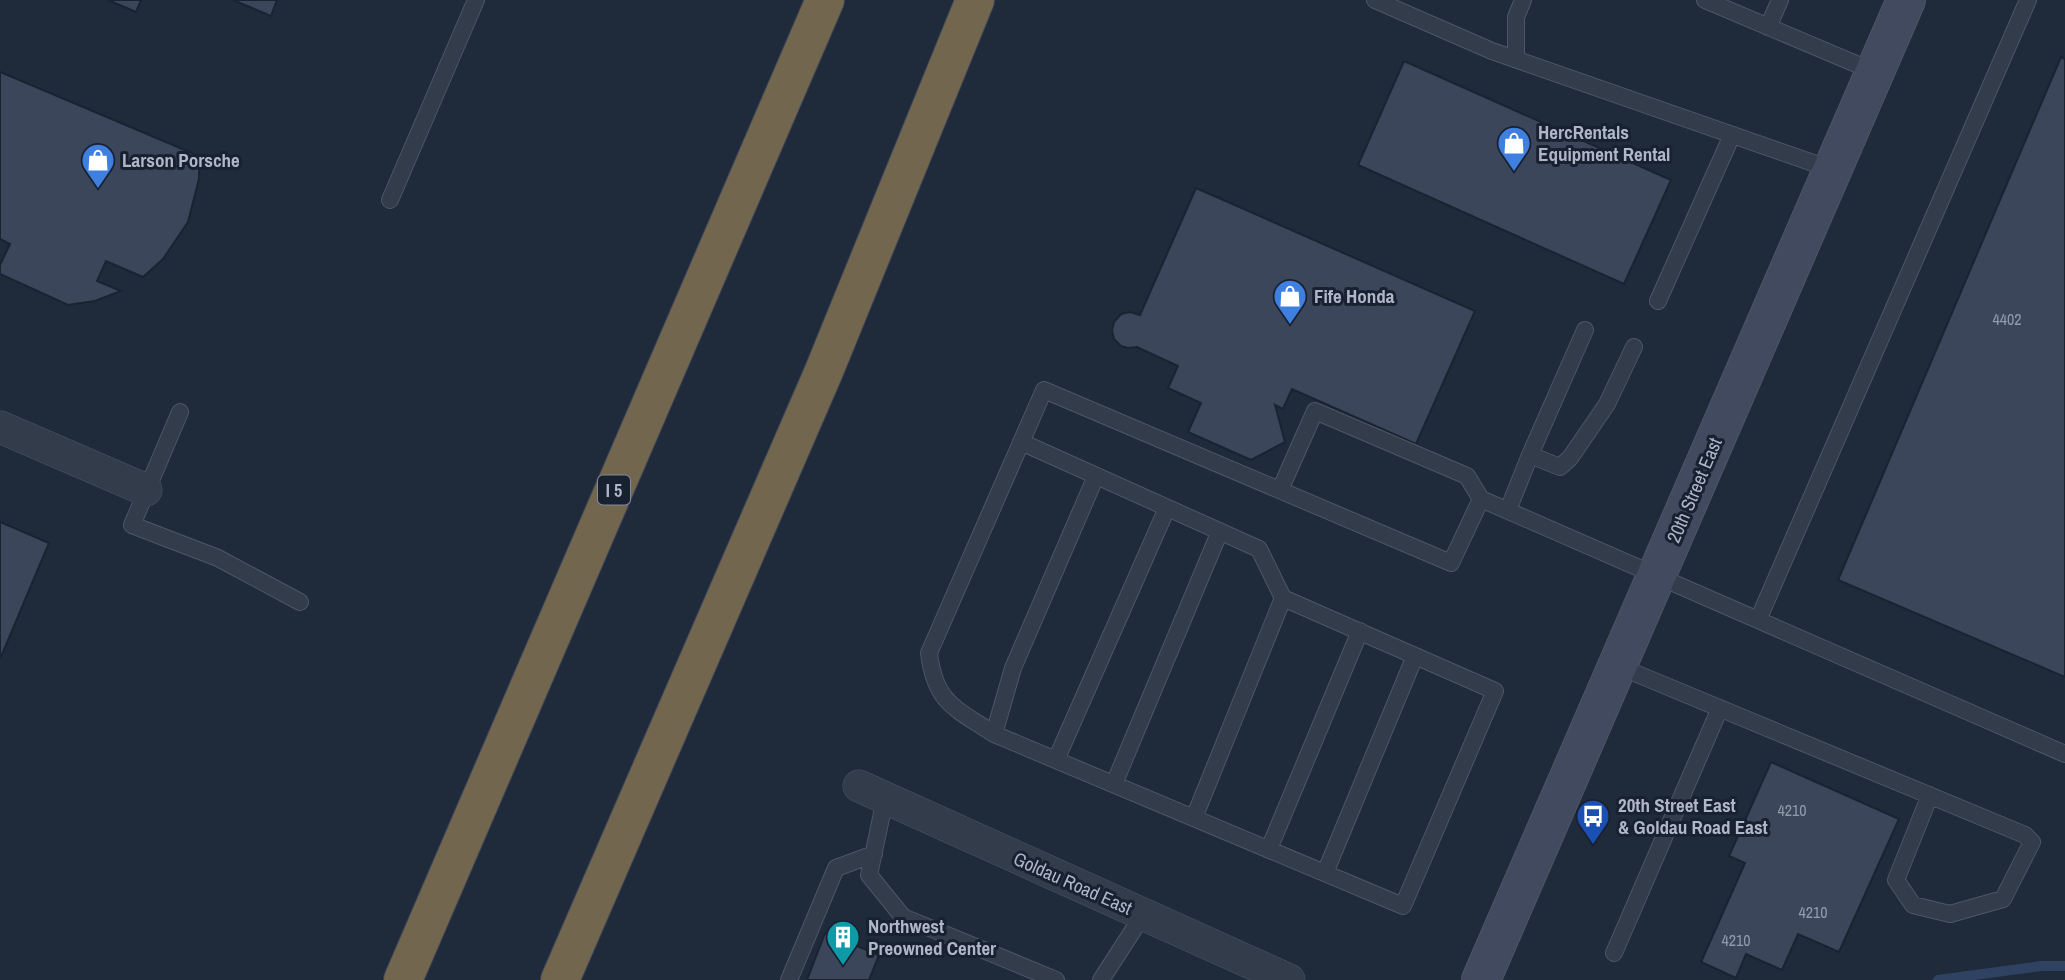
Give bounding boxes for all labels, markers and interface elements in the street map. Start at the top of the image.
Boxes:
place label: HercRentals Equipment Rental [1538,119,1670,167]
shop icon: HercRentals Equipment Rental [1495,124,1533,173]
shop icon: Larson Porsche [79,141,117,190]
place label: Larson Porsche [122,147,240,173]
shop icon: Fife Honda [1271,277,1309,326]
place label: Fife Honda [1314,283,1395,309]
house number: 4402 [1992,308,2022,330]
street label: 20th Street East [1660,433,1728,547]
road number: I 5 [598,476,630,504]
place label: 20th Street East & Goldau Road East [1618,792,1768,840]
bus stop icon: 20th Street East & Goldau Road East [1574,797,1612,846]
house number: 4210 [1777,799,1807,821]
street label: Goldau Road East [1010,845,1137,921]
house number: 4210 [1798,901,1828,923]
place label: Northwest Preowned Center [868,913,996,961]
building icon: Northwest Preowned Center [824,918,862,967]
house number: 4210 [1721,929,1751,951]

